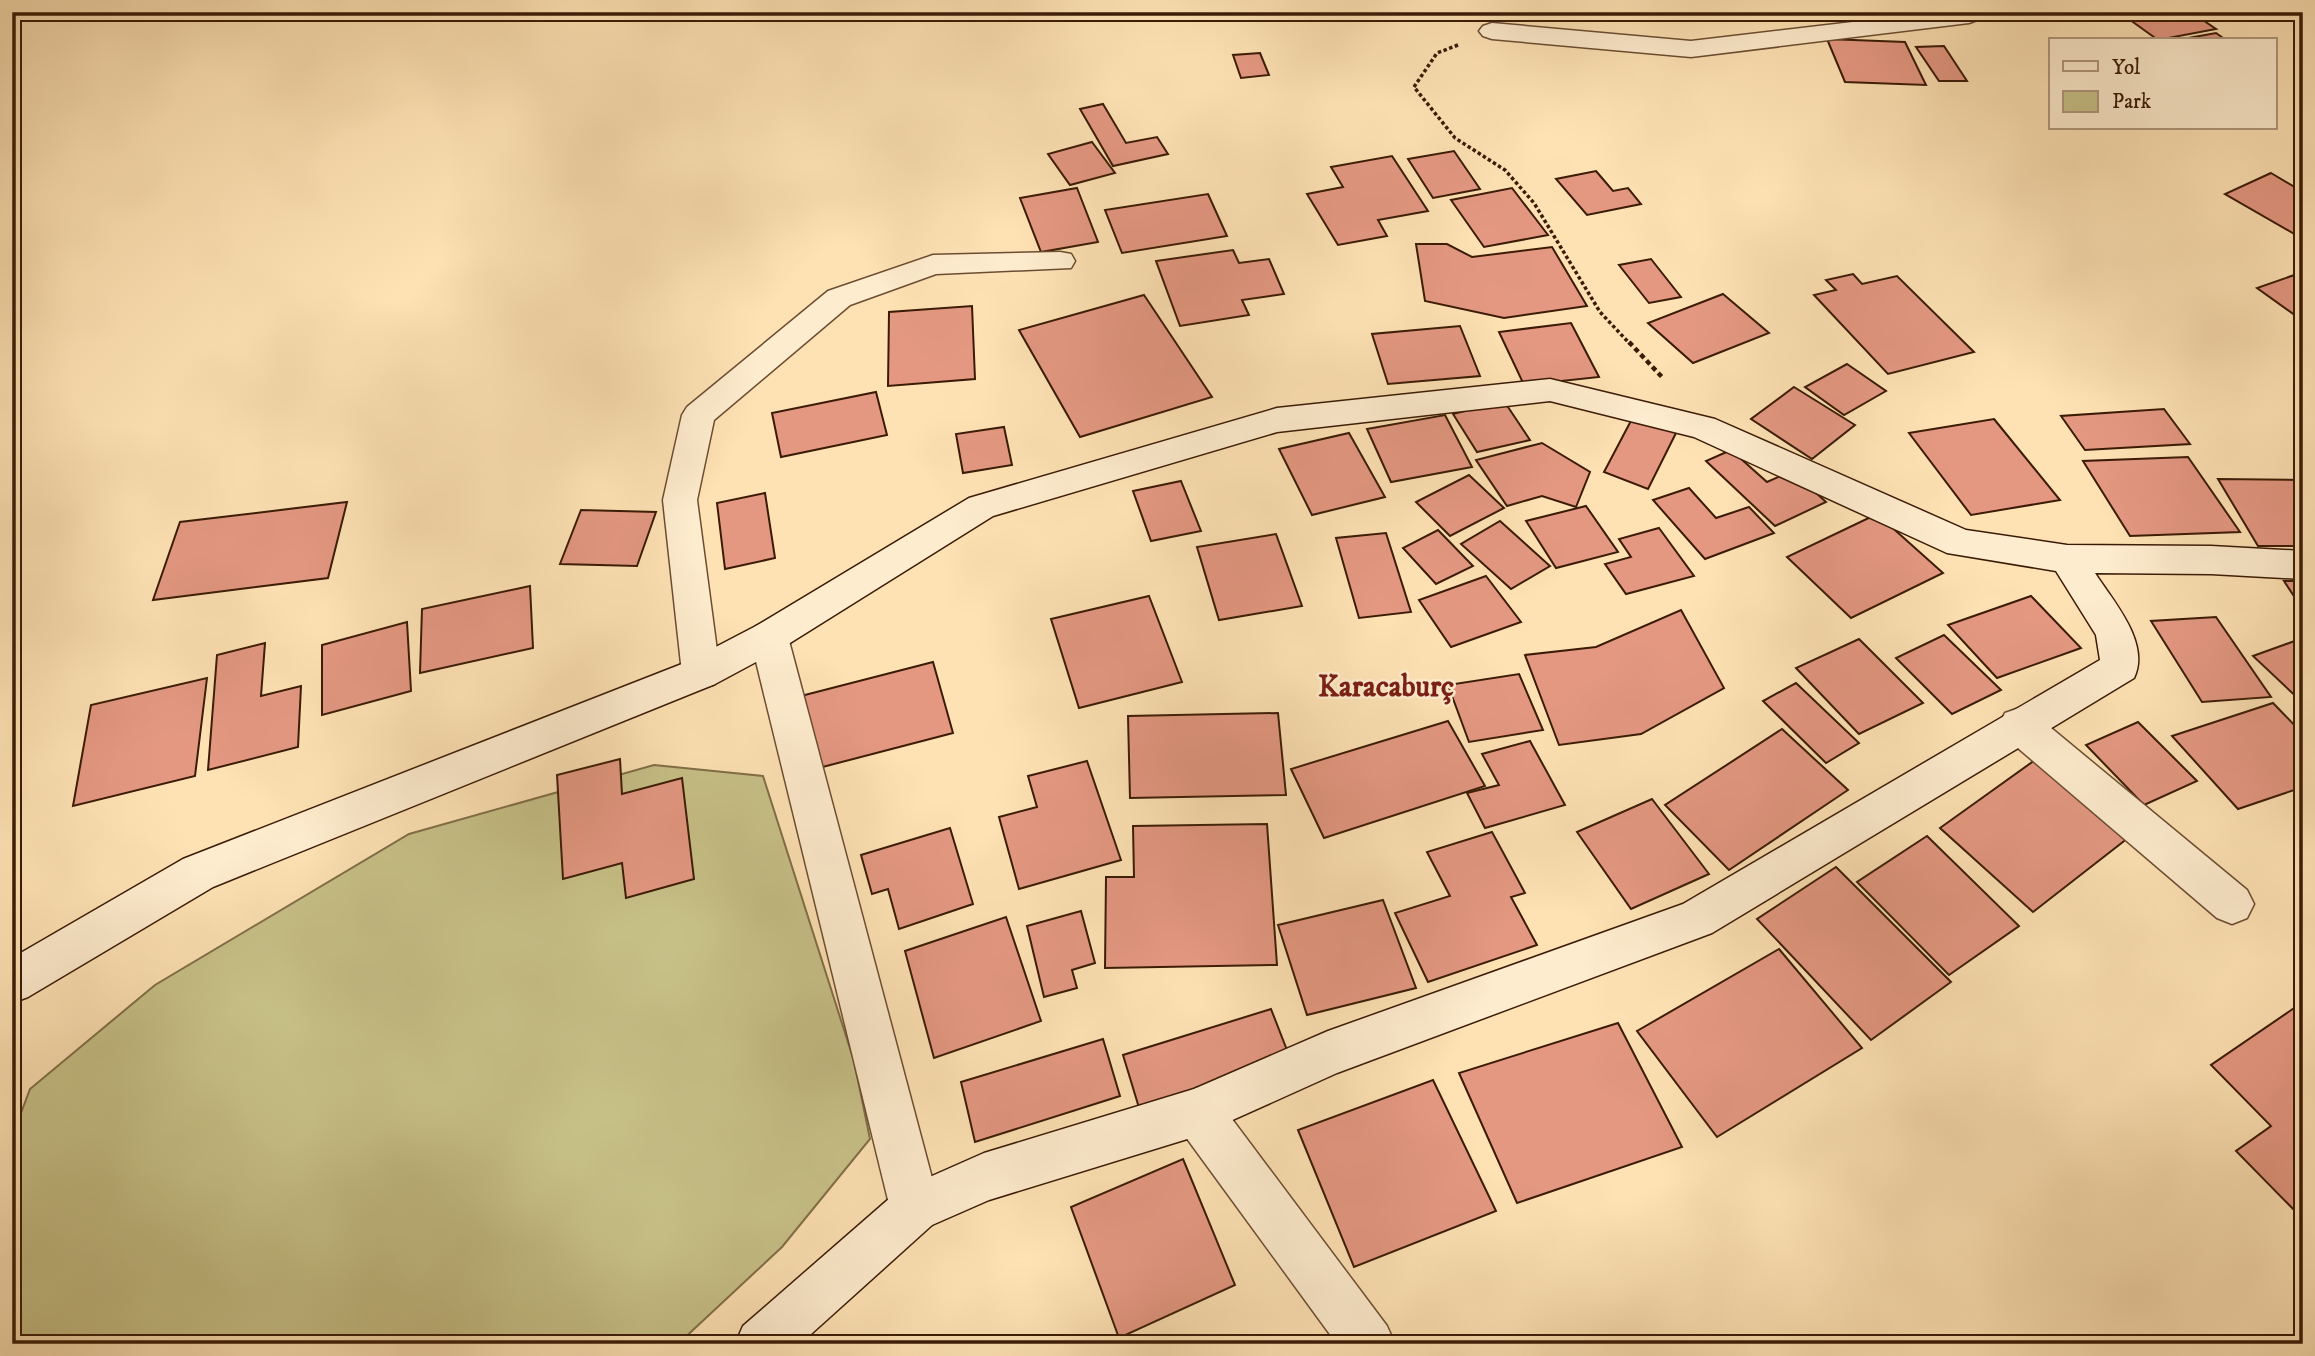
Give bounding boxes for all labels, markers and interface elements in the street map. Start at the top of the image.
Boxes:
legend [2049,38,2276,130]
text: Yol [2112,55,2141,81]
text: Park [2112,89,2152,115]
district label: Karacaburç [1318,669,1454,706]

